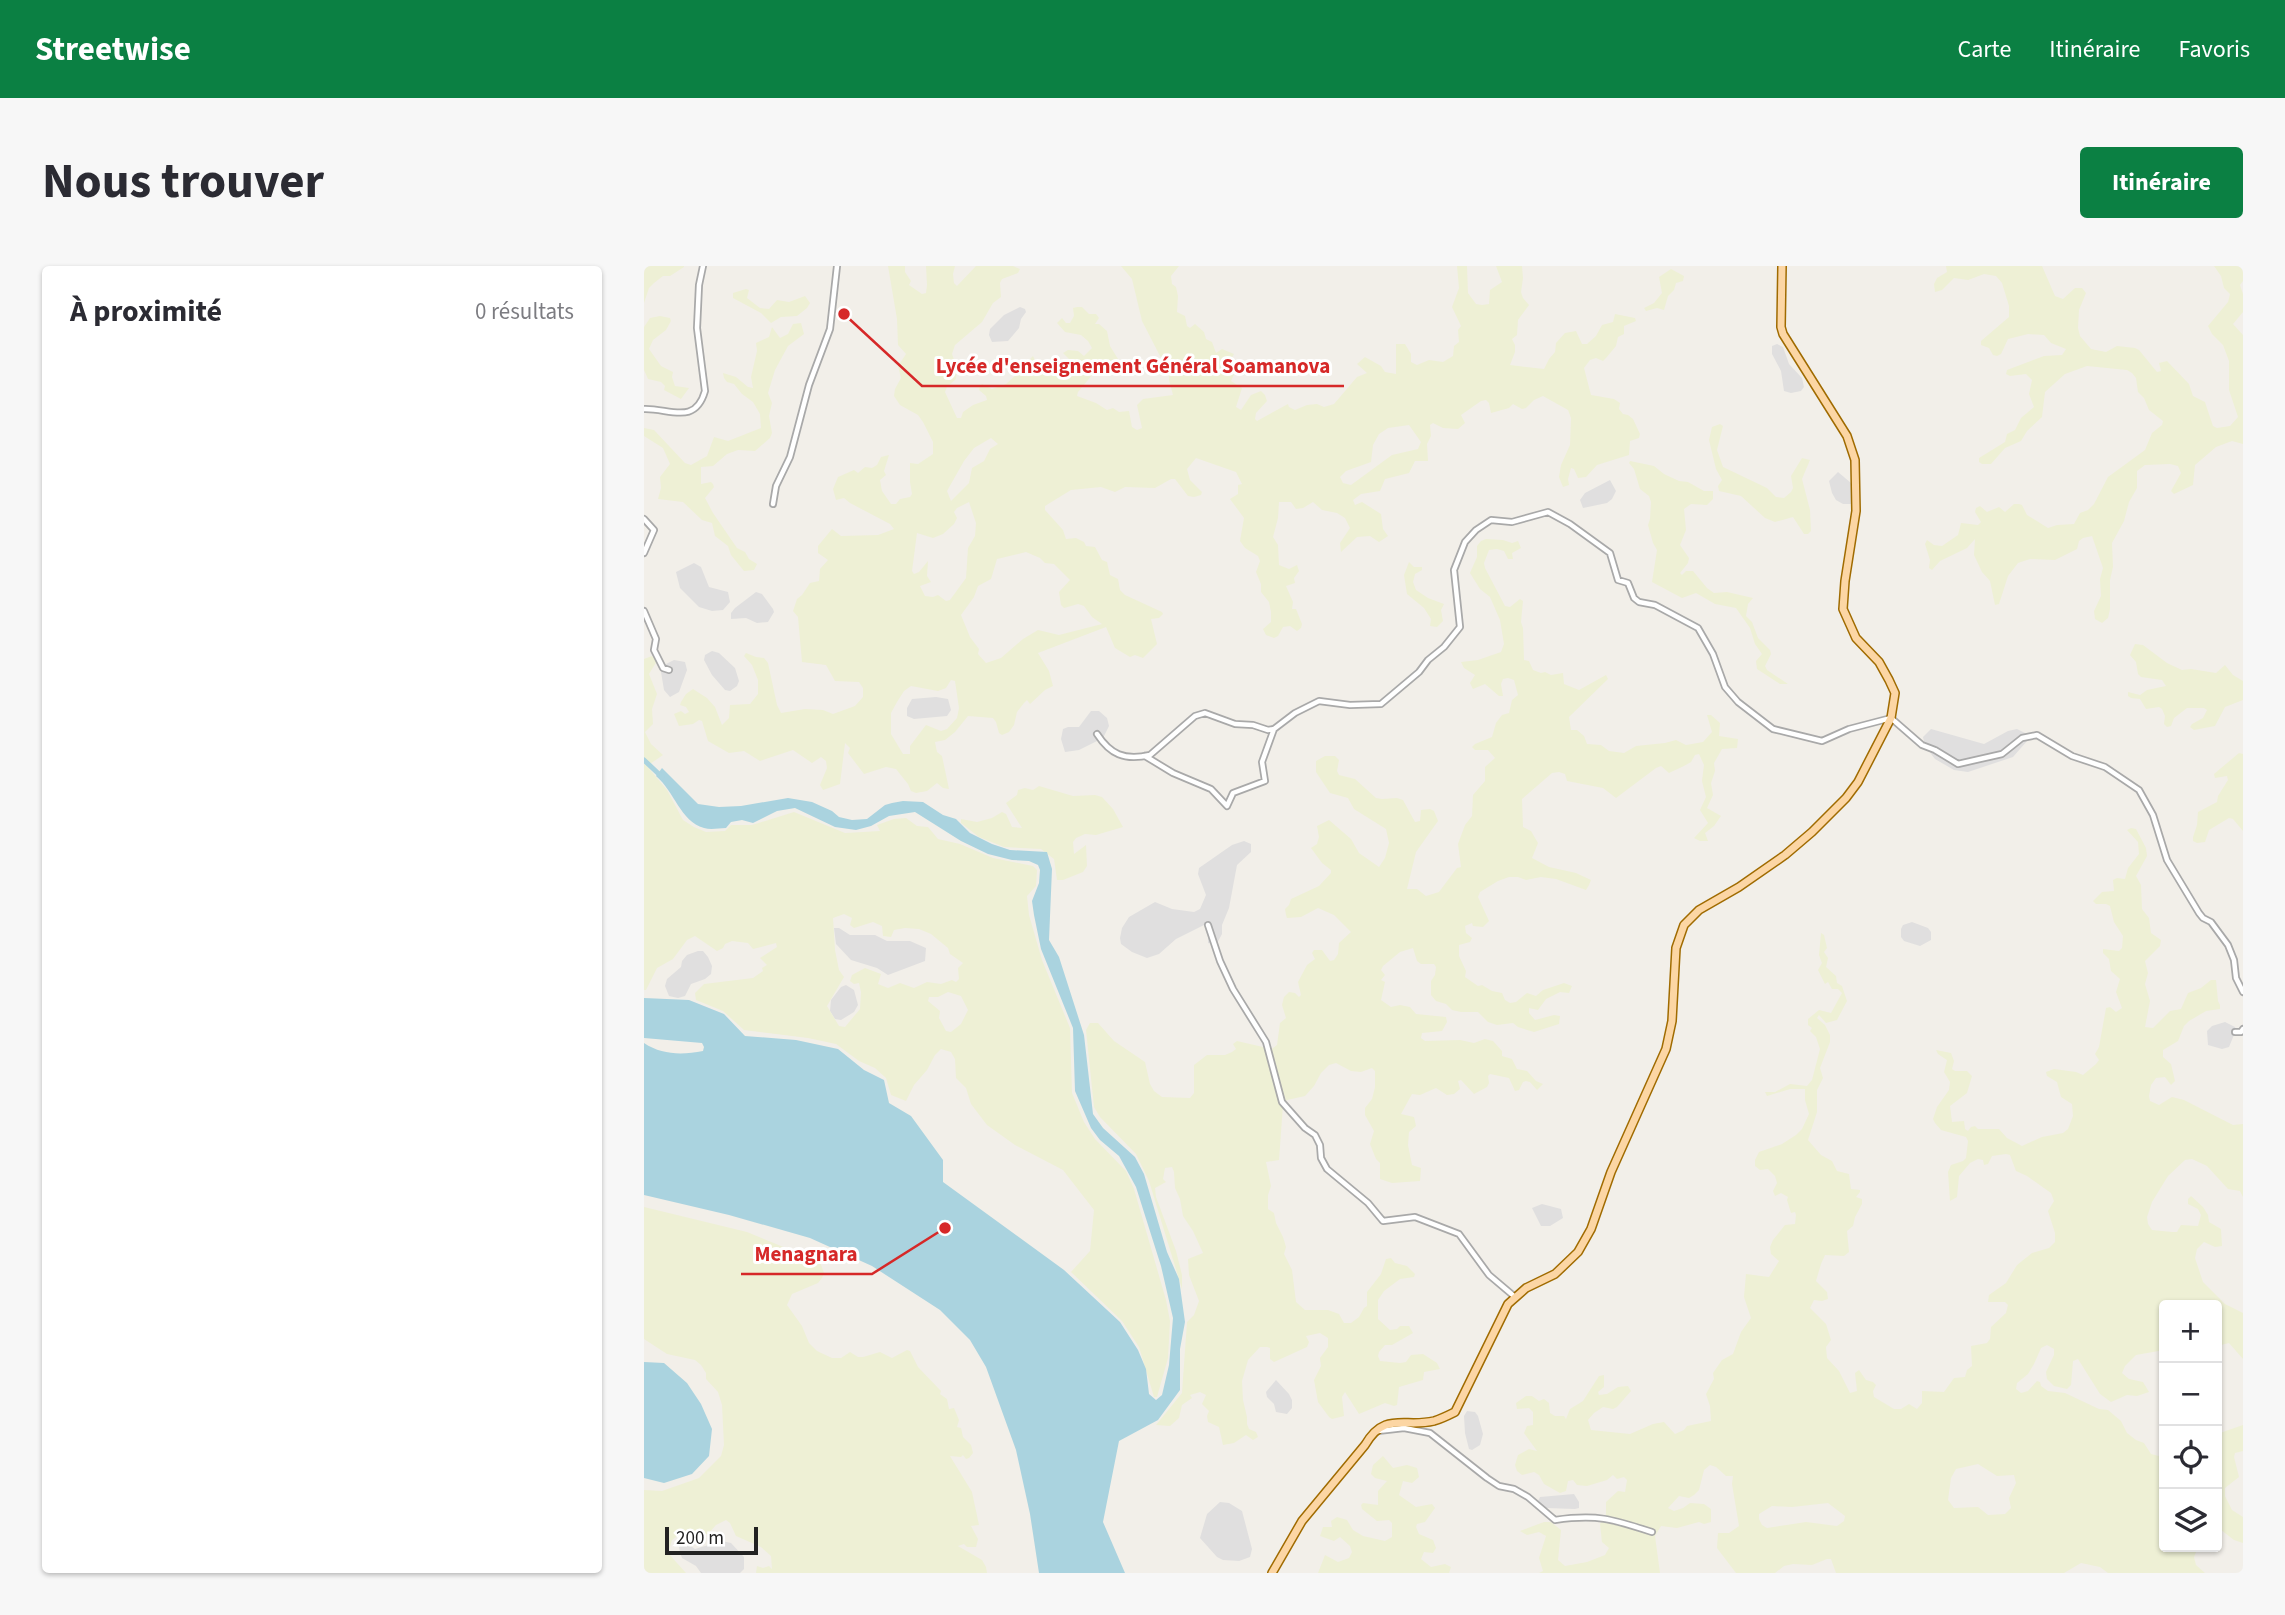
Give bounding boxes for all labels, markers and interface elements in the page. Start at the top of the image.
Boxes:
text: Streetwise [35,26,191,73]
text: Carte [1957,32,2011,67]
text: Itinéraire [2049,32,2140,67]
text: Favoris [2178,32,2250,67]
text: Nous trouver [42,147,324,217]
button: Itinéraire [2080,147,2243,218]
text: À proximité [70,290,222,333]
text: 0 résultats [475,295,574,328]
callout: Lycée d'enseignement Général Soamanova [922,344,1344,386]
text: Lycée d'enseignement Général Soamanova [936,351,1330,381]
callout: Menagnara [741,1232,872,1274]
text: Menagnara [754,1239,858,1269]
map controls [2159,1300,2222,1552]
button: + [2159,1300,2222,1363]
button: − [2159,1363,2222,1426]
button: locate [2159,1426,2222,1489]
button: layers [2159,1489,2222,1552]
scale bar [665,1524,758,1556]
text: 200 m [676,1525,724,1552]

